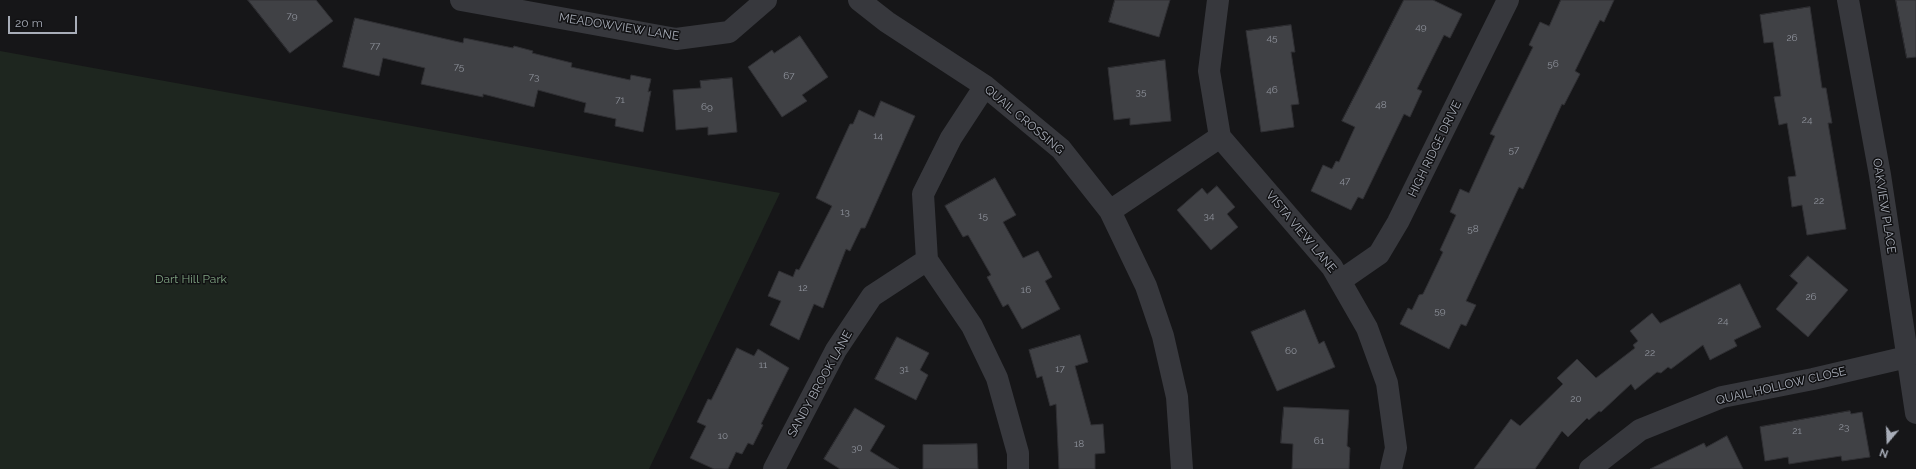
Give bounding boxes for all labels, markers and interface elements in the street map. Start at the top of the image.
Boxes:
scale bar [10,8,79,34]
house number: 79 [286,10,298,22]
street label: MEADOWVIEW LANE [558,10,680,44]
text: 20 m [15,16,43,30]
house number: 49 [1415,21,1427,33]
house number: 45 [1267,32,1277,44]
house number: 26 [1786,32,1798,44]
house number: 77 [370,40,380,52]
house number: 56 [1547,58,1559,70]
house number: 75 [454,61,464,73]
house number: 67 [783,70,795,82]
house number: 73 [529,71,539,83]
street label: QUAIL CROSSING [981,83,1067,157]
house number: 46 [1266,84,1278,96]
house number: 35 [1136,86,1146,98]
house number: 71 [615,94,625,106]
street label: HIGH RIDGE DRIVE [1405,98,1465,200]
house number: 48 [1375,99,1387,111]
house number: 69 [701,101,713,113]
house number: 24 [1802,114,1812,126]
house number: 14 [873,130,883,142]
house number: 57 [1509,144,1519,156]
street label: OAKVIEW PLACE [1869,157,1899,255]
house number: 47 [1340,175,1350,187]
street label: VISTA VIEW LANE [1263,188,1339,276]
house number: 22 [1814,195,1824,207]
house number: 13 [840,206,850,218]
house number: 15 [978,210,988,222]
house number: 34 [1204,210,1214,222]
house number: 58 [1467,223,1479,235]
park label: Dart Hill Park [155,272,227,286]
house number: 12 [798,282,808,294]
house number: 16 [1021,284,1031,296]
house number: 26 [1805,291,1817,303]
house number: 59 [1434,305,1446,317]
house number: 24 [1718,315,1728,327]
street label: SANDY BROOK LANE [785,328,855,440]
house number: 60 [1285,345,1297,357]
house number: 22 [1645,347,1655,359]
house number: 11 [759,359,767,371]
house number: 31 [899,363,909,375]
house number: 17 [1055,363,1065,375]
street label: QUAIL HOLLOW CLOSE [1715,364,1847,408]
house number: 20 [1570,393,1582,405]
house number: 23 [1839,421,1849,433]
north arrow [1868,421,1908,461]
house number: 21 [1792,425,1802,437]
house number: 10 [718,430,728,442]
house number: 61 [1314,435,1324,447]
house number: 18 [1074,438,1084,450]
house number: 30 [851,442,863,454]
text: N [1878,445,1890,460]

